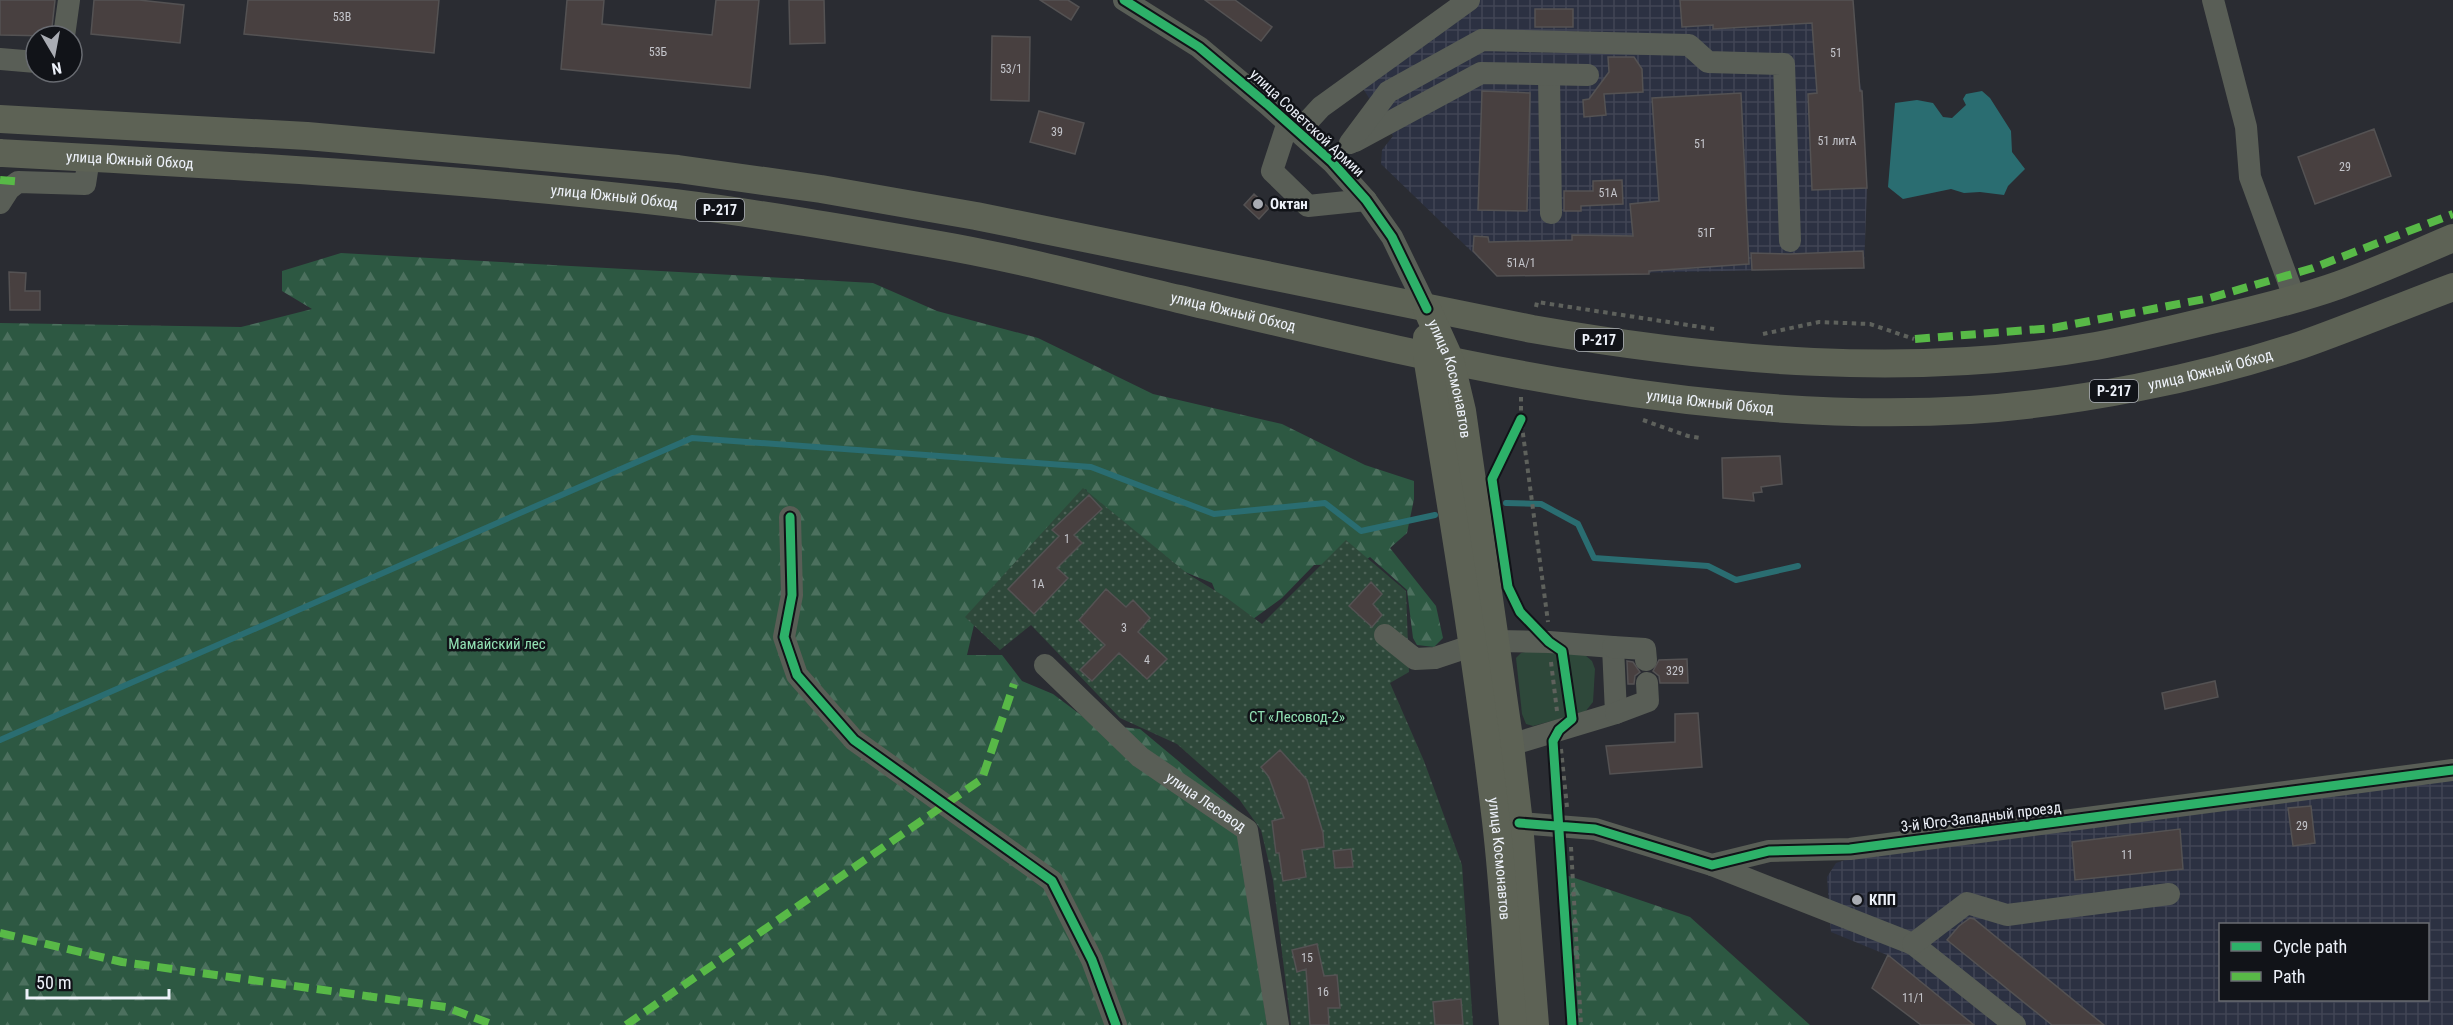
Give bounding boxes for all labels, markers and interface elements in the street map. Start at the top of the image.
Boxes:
house number: 53В [333,10,351,24]
north arrow [24,24,84,84]
house number: 53Б [649,45,668,59]
house number: 51 [1830,46,1842,60]
text: N [50,58,63,78]
house number: 53/1 [1000,62,1022,76]
street label: улица Советской Армии [1246,65,1368,181]
house number: 39 [1051,125,1063,139]
house number: 51 литА [1818,134,1857,148]
house number: 51 [1694,137,1706,151]
street label: улица Южный Обход [65,148,194,173]
house number: 29 [2339,160,2351,174]
street label: улица Южный Обход [550,181,679,212]
house number: 51А [1599,186,1617,200]
place label: Октан [1270,195,1308,213]
marker: Октан [1251,197,1265,211]
road number: Р-217 [696,199,744,221]
house number: 51Г [1697,226,1715,240]
house number: 51А/1 [1506,256,1536,270]
street label: улица Южный Обход [1169,288,1297,335]
street label: улица Космонавтов [1424,317,1475,439]
road number: Р-217 [1575,329,1623,351]
street label: улица Южный Обход [2146,346,2275,394]
road number: Р-217 [2090,380,2138,402]
street label: улица Южный Обход [1646,386,1775,417]
house number: 1 [1064,532,1070,546]
house number: 1А [1032,577,1045,591]
house number: 3 [1121,621,1127,635]
park label: Мамайский лес [448,635,546,653]
house number: 4 [1144,653,1150,667]
house number: 329 [1666,664,1684,678]
park label: СТ «Лесовод-2» [1249,708,1345,726]
street label: улица Лесовод [1162,768,1249,836]
street label: улица Космонавтов [1484,796,1514,921]
street label: 3-й Юго-Западный проезд [1900,798,2062,836]
house number: 29 [2296,819,2308,833]
house number: 11 [2121,848,2133,862]
place label: КПП [1869,891,1896,909]
marker: КПП [1850,893,1864,907]
legend [2219,923,2429,1001]
text: Cycle path [2273,936,2347,957]
house number: 15 [1301,951,1313,965]
scale bar [27,962,170,1000]
text: Path [2273,966,2306,987]
text: 50 m [36,972,71,993]
house number: 16 [1317,985,1329,999]
house number: 11/1 [1902,991,1924,1005]

